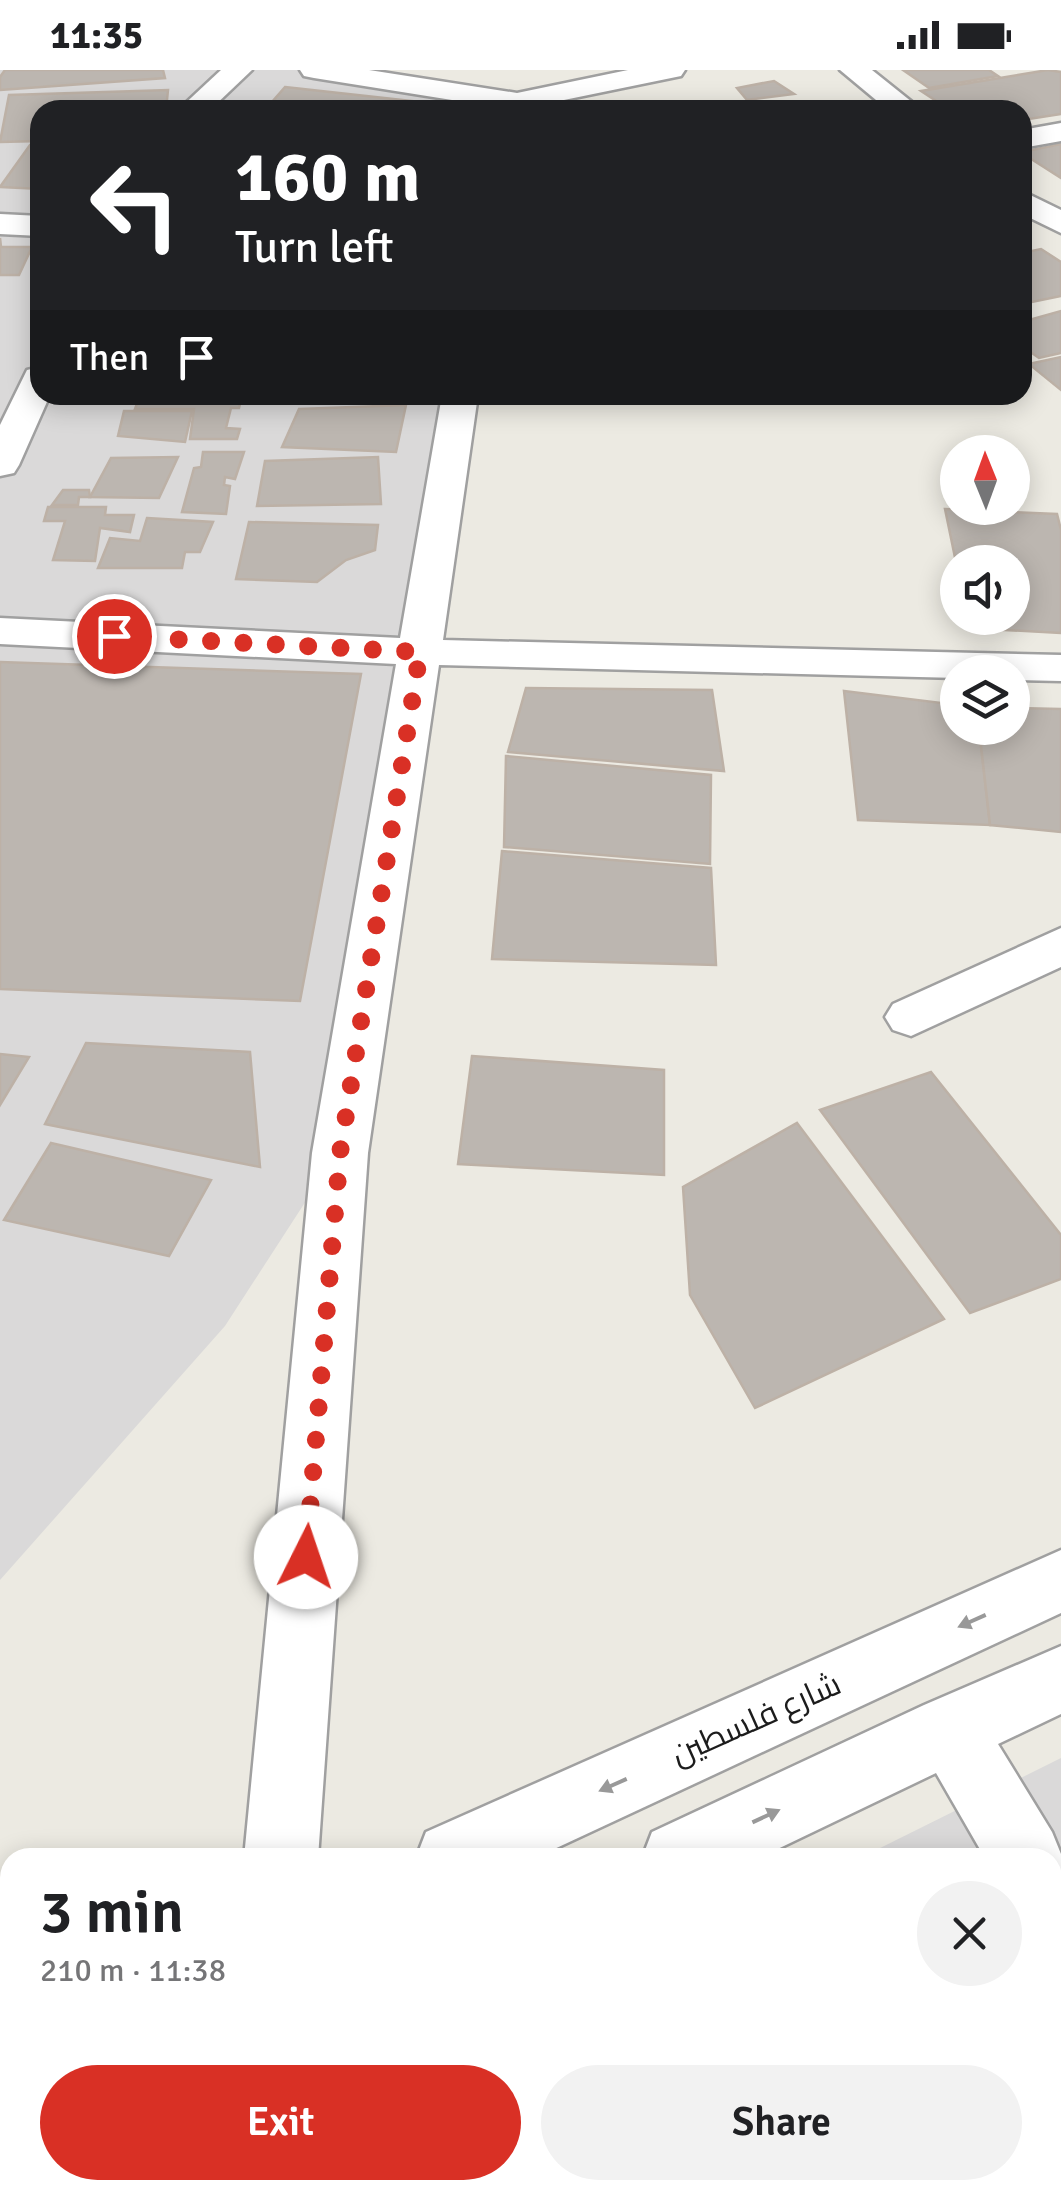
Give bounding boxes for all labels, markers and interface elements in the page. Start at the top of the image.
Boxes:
text: 11:35 [50,12,143,59]
text: 160 m [235,134,420,220]
icon: left [70,140,200,270]
text: Turn left [235,220,394,275]
icon: arrive [169,330,224,385]
text: Then [70,334,149,381]
north arrow [940,435,1030,525]
map controls [940,435,1030,745]
button: sound [940,545,1030,635]
pin [72,594,157,679]
icon: arrive [87,609,142,664]
button: layers [940,655,1030,745]
position arrow [254,1505,358,1609]
one-way arrow [957,1613,986,1630]
street label: شارع فلسطين [665,1664,848,1776]
one-way arrow [598,1776,627,1793]
one-way arrow [752,1807,781,1824]
text: 3 min [40,1876,184,1950]
button: close [917,1881,1022,1986]
text: 210 m · 11:38 [40,1951,226,1990]
button: Exit [40,2065,521,2180]
button: Share [541,2065,1022,2180]

